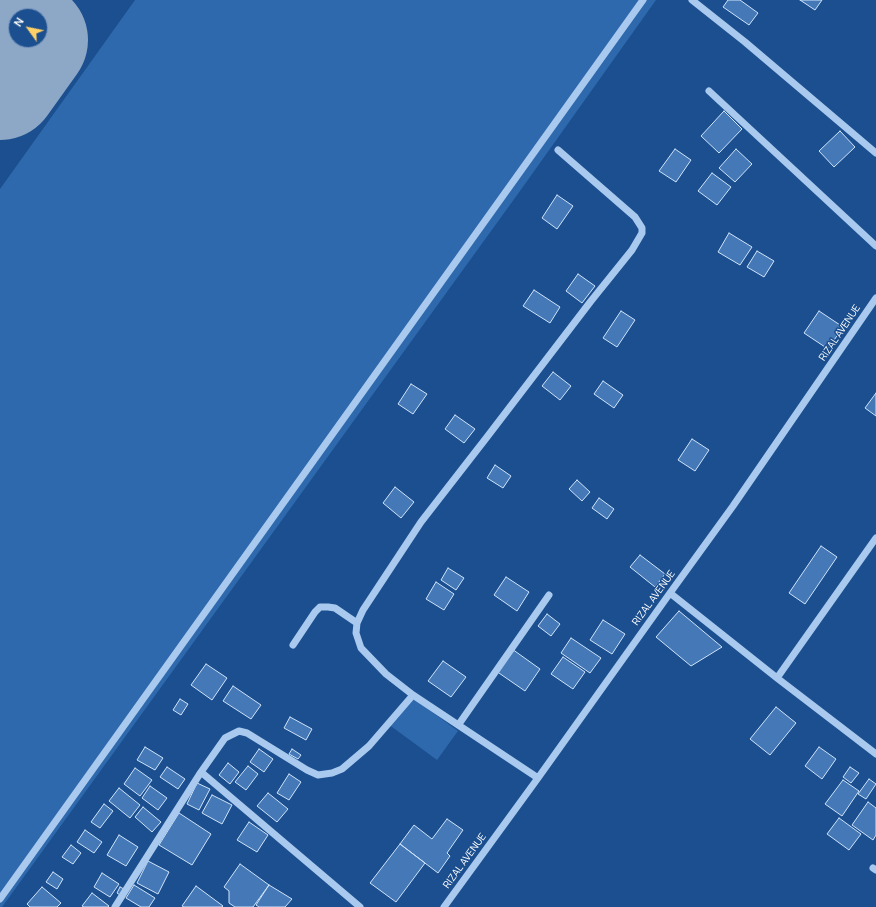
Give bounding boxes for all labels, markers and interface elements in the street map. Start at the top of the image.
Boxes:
north arrow [8,8,48,48]
text: N [10,14,27,29]
street label: RIZAL AVENUE [817,303,863,363]
street label: RIZAL AVENUE [630,568,678,628]
street label: RIZAL AVENUE [441,831,489,891]

